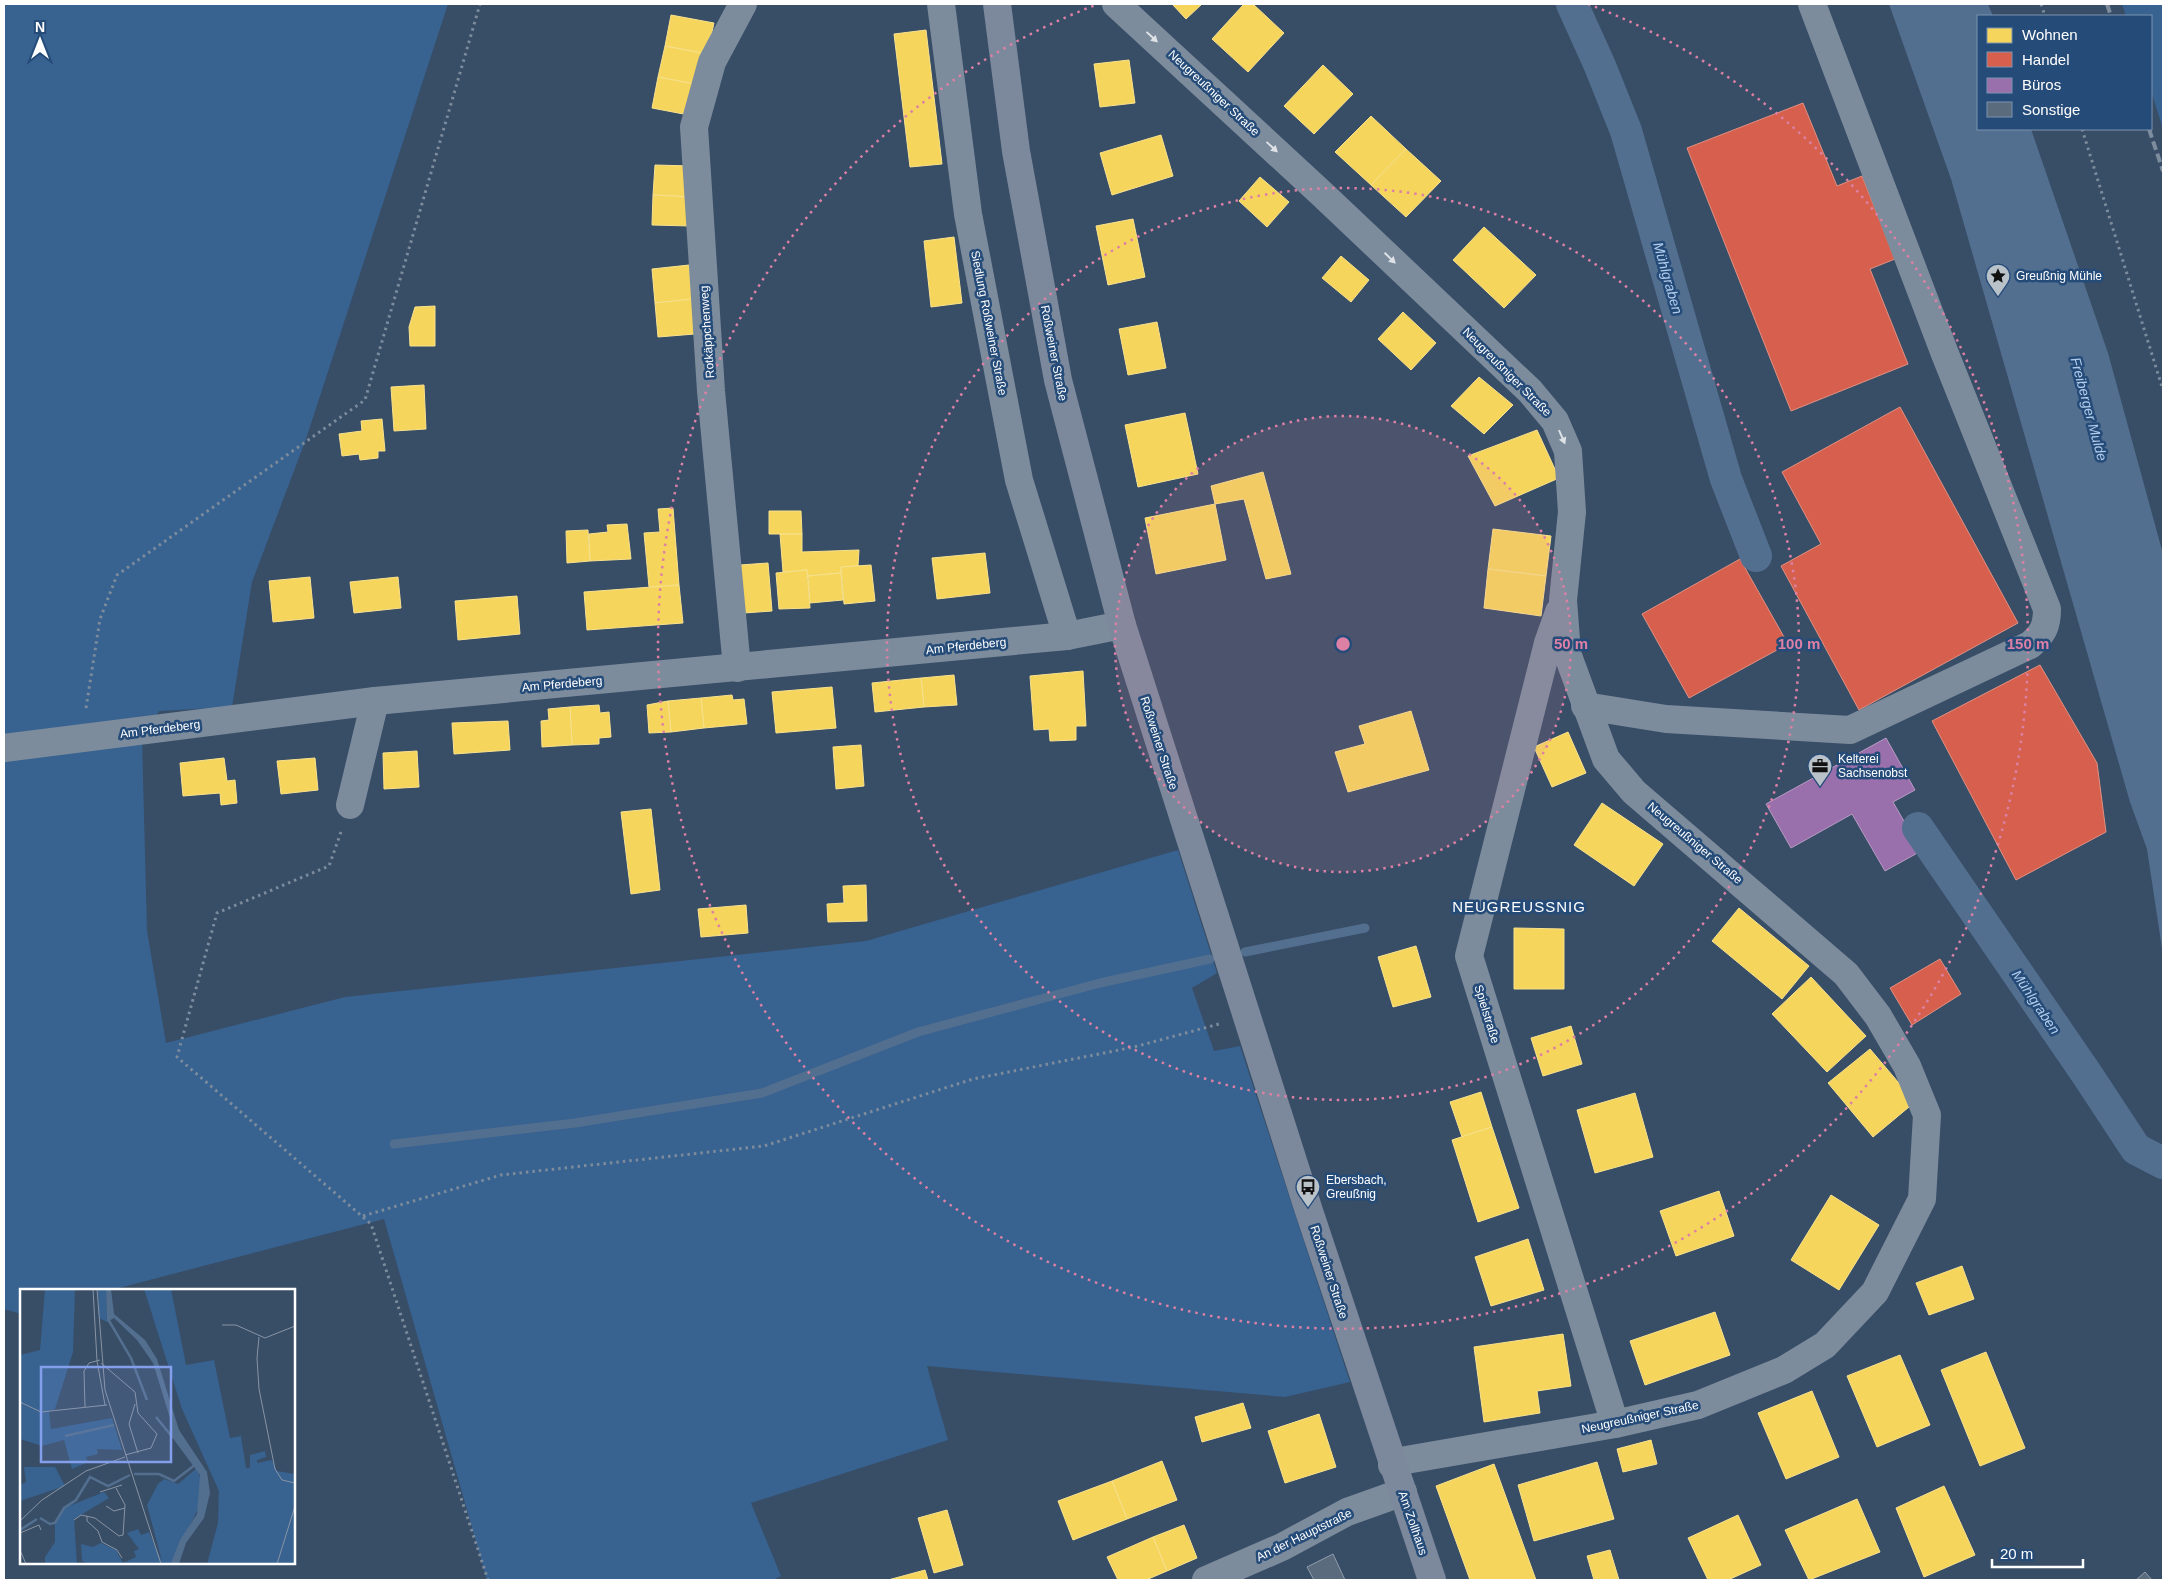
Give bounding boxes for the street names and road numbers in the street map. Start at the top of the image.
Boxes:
street label: Neugreußniger Straße [1166,47,1263,139]
street label: Siedlung Roßweiner Straße [968,249,1010,397]
street label: Rotkäppchenweg [697,285,717,379]
street label: Roßweiner Straße [1038,304,1070,402]
street label: Neugreußniger Straße [1460,325,1554,419]
street label: Am Pferdeberg [925,635,1007,657]
street label: Am Pferdeberg [521,674,603,694]
street label: Roßweiner Straße [1137,695,1181,792]
street label: Am Pferdeberg [119,717,201,741]
street label: Neugreußniger Straße [1645,799,1745,887]
street label: Spielstraße [1471,983,1503,1045]
street label: Roßweiner Straße [1307,1224,1351,1321]
street label: Neugreußniger Straße [1580,1398,1700,1436]
street label: Am Zollhaus [1396,1489,1430,1557]
street label: An der Hauptstraße [1254,1506,1354,1564]

